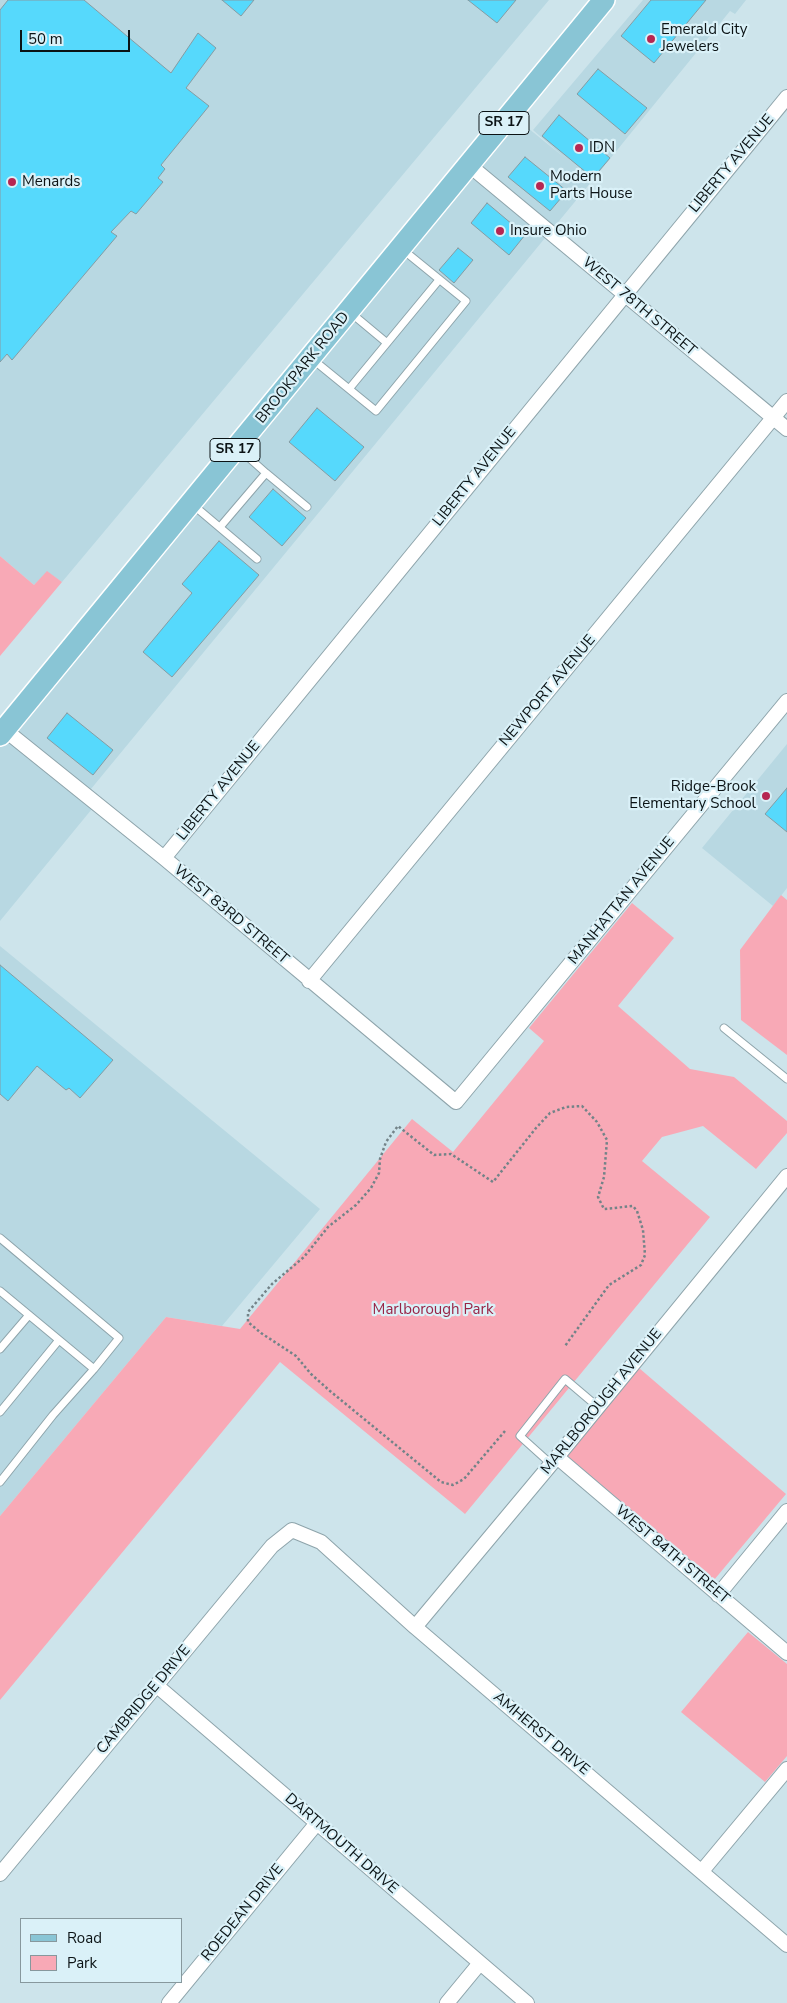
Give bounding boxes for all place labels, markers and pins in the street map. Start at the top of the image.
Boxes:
place label: Emerald City Jewelers [661,21,747,56]
marker: Emerald City Jewelers [645,33,657,45]
place label: IDN [589,139,615,157]
marker: IDN [573,142,585,154]
place label: Modern Parts House [550,168,633,203]
place label: Menards [22,173,81,191]
marker: Menards [6,176,18,188]
marker: Modern Parts House [534,180,546,192]
place label: Insure Ohio [510,222,587,240]
marker: Insure Ohio [494,225,506,237]
place label: Ridge-Brook Elementary School [629,778,756,813]
marker: Ridge-Brook Elementary School [760,790,772,802]

